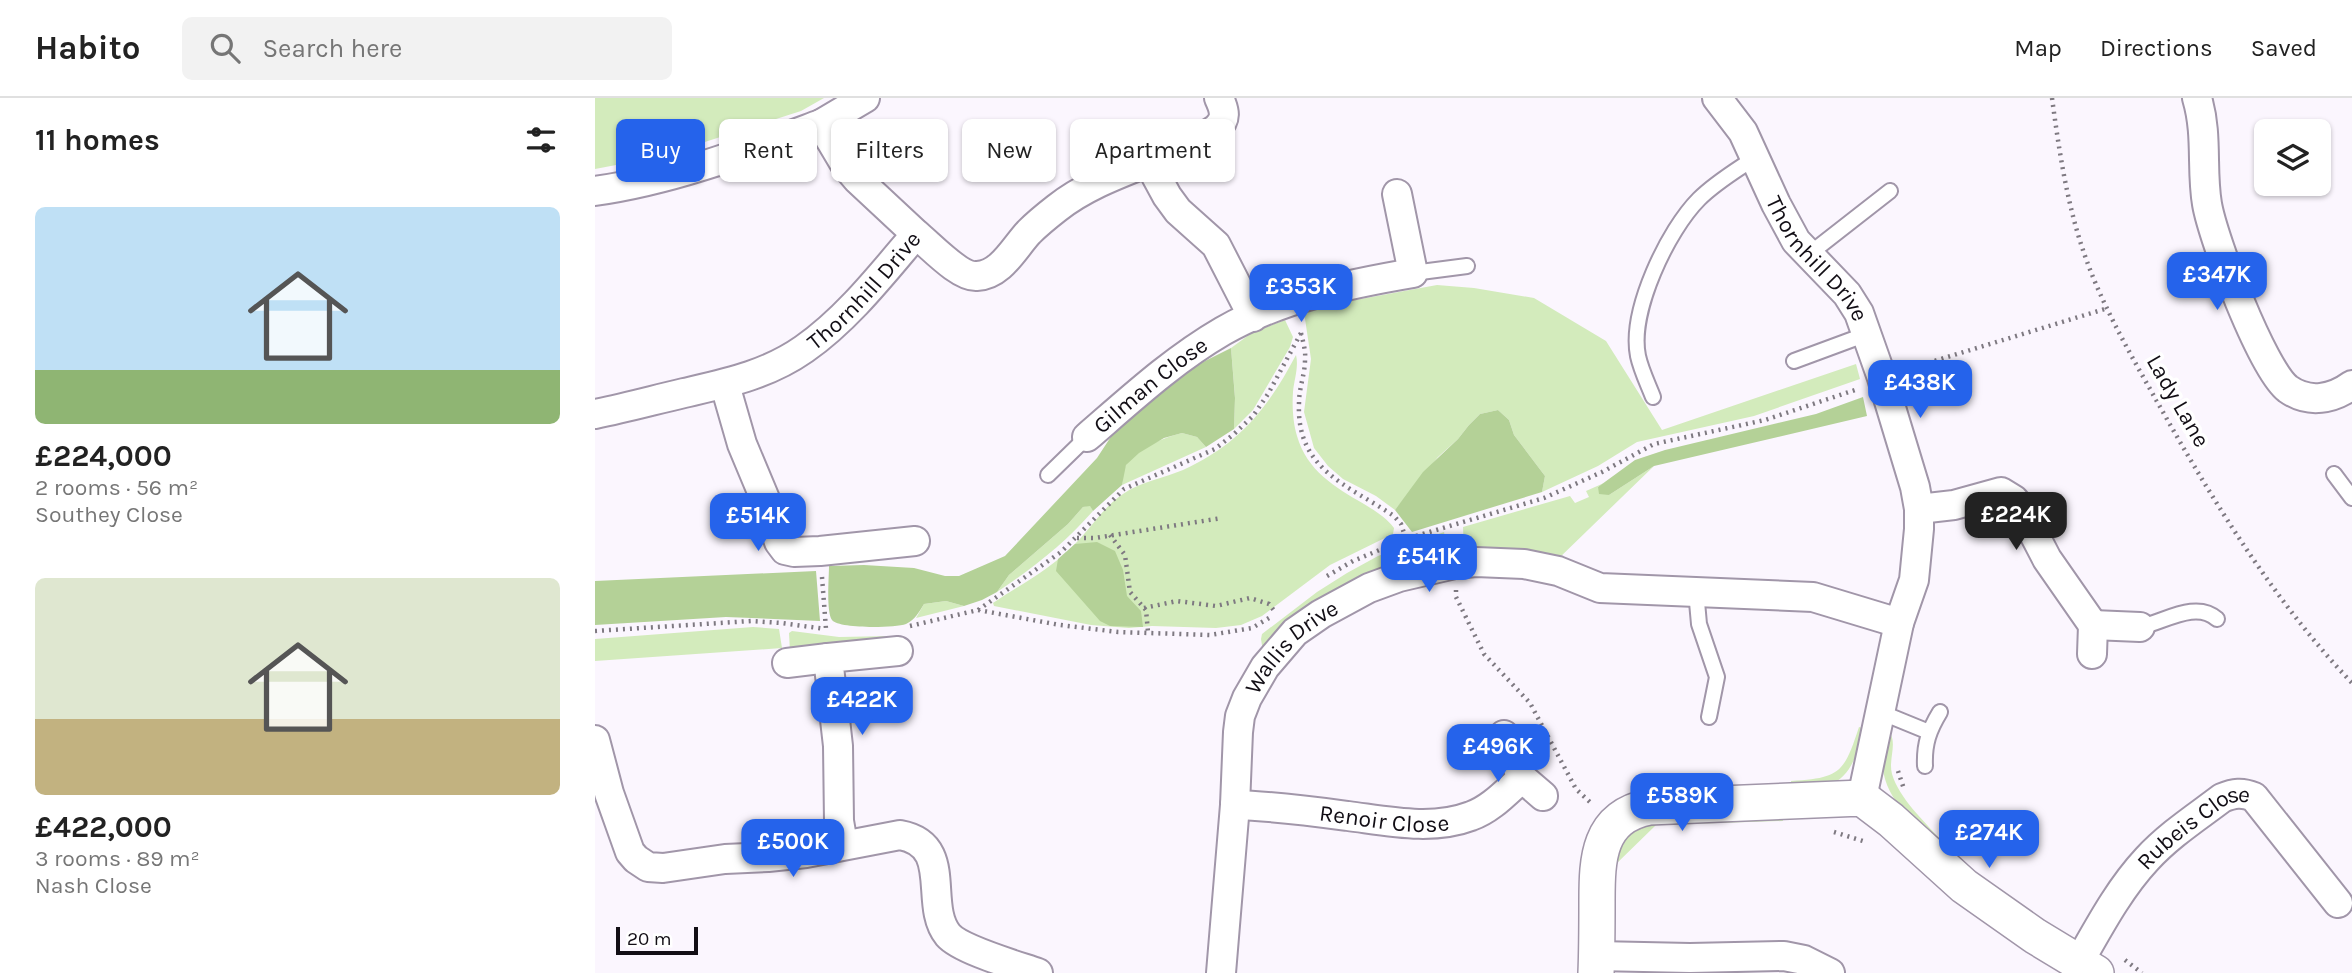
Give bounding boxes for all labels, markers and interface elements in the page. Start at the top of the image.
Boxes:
search box [182,17,672,80]
text: Habito [35,29,140,67]
icon: search [206,29,244,67]
text: Search here [262,33,402,64]
text: Map [2014,34,2062,62]
text: Directions [2100,34,2213,62]
text: Saved [2251,34,2317,62]
chip: Buy [616,119,705,182]
chip: Rent [719,119,817,182]
chip: Filters [831,119,948,182]
chip: New [962,119,1056,182]
chip: Apartment [1070,119,1235,182]
map controls [2254,119,2331,196]
button: layers [2254,119,2331,196]
icon: filters [522,121,560,159]
text: 11 homes [35,122,160,158]
street label: Thornhill Drive [1761,192,1874,325]
street label: Thornhill Drive [802,226,926,355]
pin: £347K [2168,252,2266,312]
icon: home [235,253,361,379]
text: £347K [2183,261,2251,288]
pin: £353K [1252,264,1350,324]
text: £353K [1266,273,1336,300]
street label: Gilman Close [1088,331,1212,439]
street label: Lady Lane [2141,350,2215,452]
pin: £438K [1871,360,1969,420]
text: £438K [1884,369,1956,396]
text: £224,000 [35,438,172,474]
text: 2 rooms · 56 m² [35,474,198,501]
pin: £224K [1967,492,2065,552]
pin: £514K [709,494,807,553]
text: Southey Close [35,501,183,528]
text: £224K [1981,501,2051,528]
text: £514K [726,502,790,529]
pin: £541K [1380,534,1478,594]
text: £541K [1397,543,1461,570]
street label: Wallis Drive [1239,594,1343,699]
icon: home [235,624,361,750]
pin: £422K [813,678,911,737]
text: £422K [827,686,897,713]
pin: £496K [1449,724,1547,784]
text: £496K [1463,733,1533,760]
pin: £589K [1633,774,1731,833]
street label: Rubeis Close [2131,780,2252,875]
text: £589K [1646,782,1718,809]
street label: Renoir Close [1318,799,1451,838]
text: £422,000 [35,809,172,845]
pin: £274K [1940,810,2038,870]
text: £274K [1955,819,2023,846]
pin: £500K [744,820,842,879]
text: £500K [757,828,829,855]
text: 3 rooms · 89 m² [35,845,200,872]
text: Nash Close [35,872,152,899]
scale bar [616,924,698,956]
text: 20 m [627,928,672,950]

